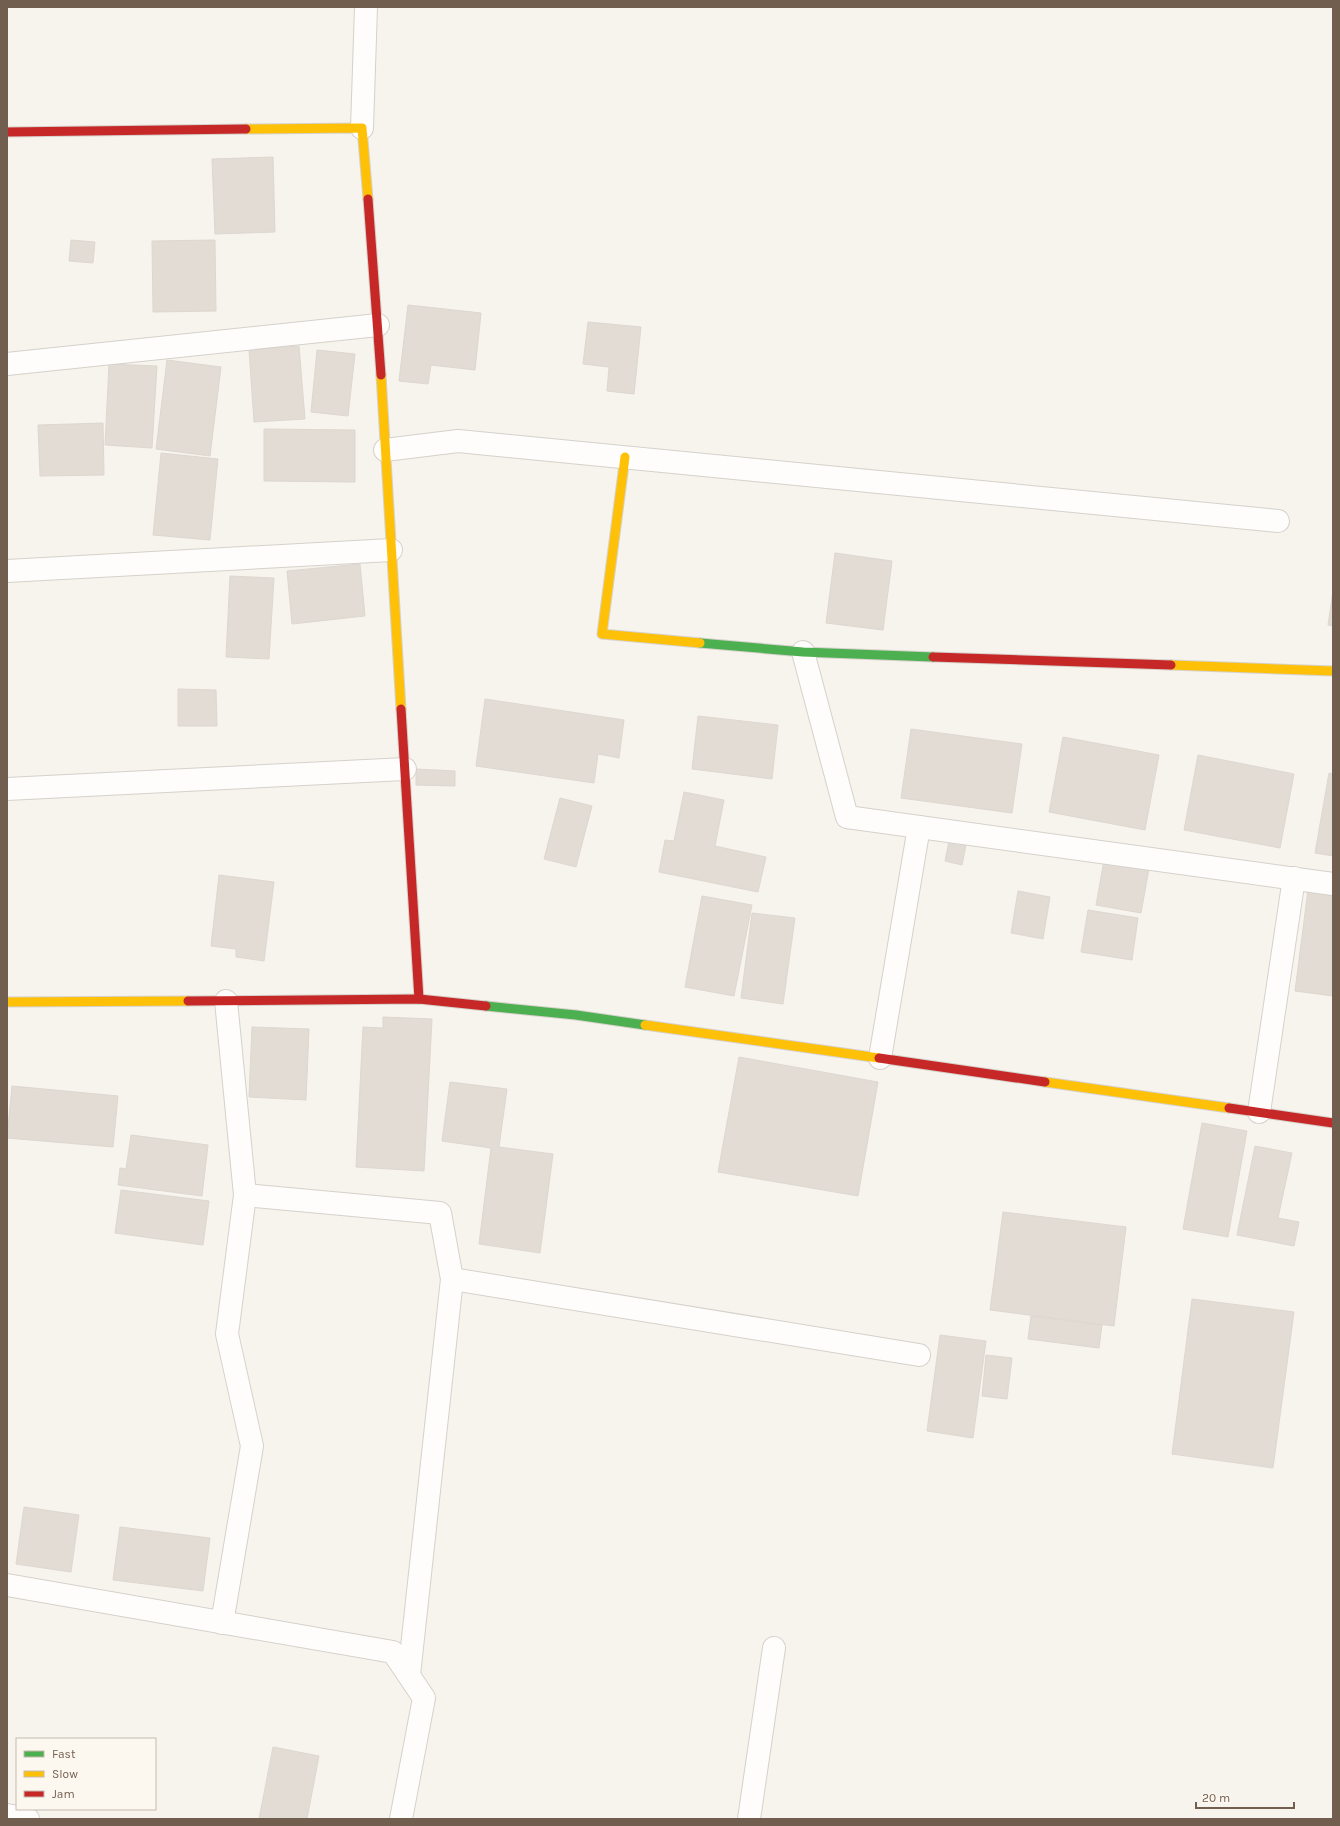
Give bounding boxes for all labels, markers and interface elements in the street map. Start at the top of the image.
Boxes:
legend [16,1738,156,1810]
text: Fast [52,1747,76,1761]
text: Slow [52,1767,78,1781]
scale bar [1196,1784,1294,1810]
text: Jam [52,1787,75,1801]
text: 20 m [1202,1791,1230,1805]

